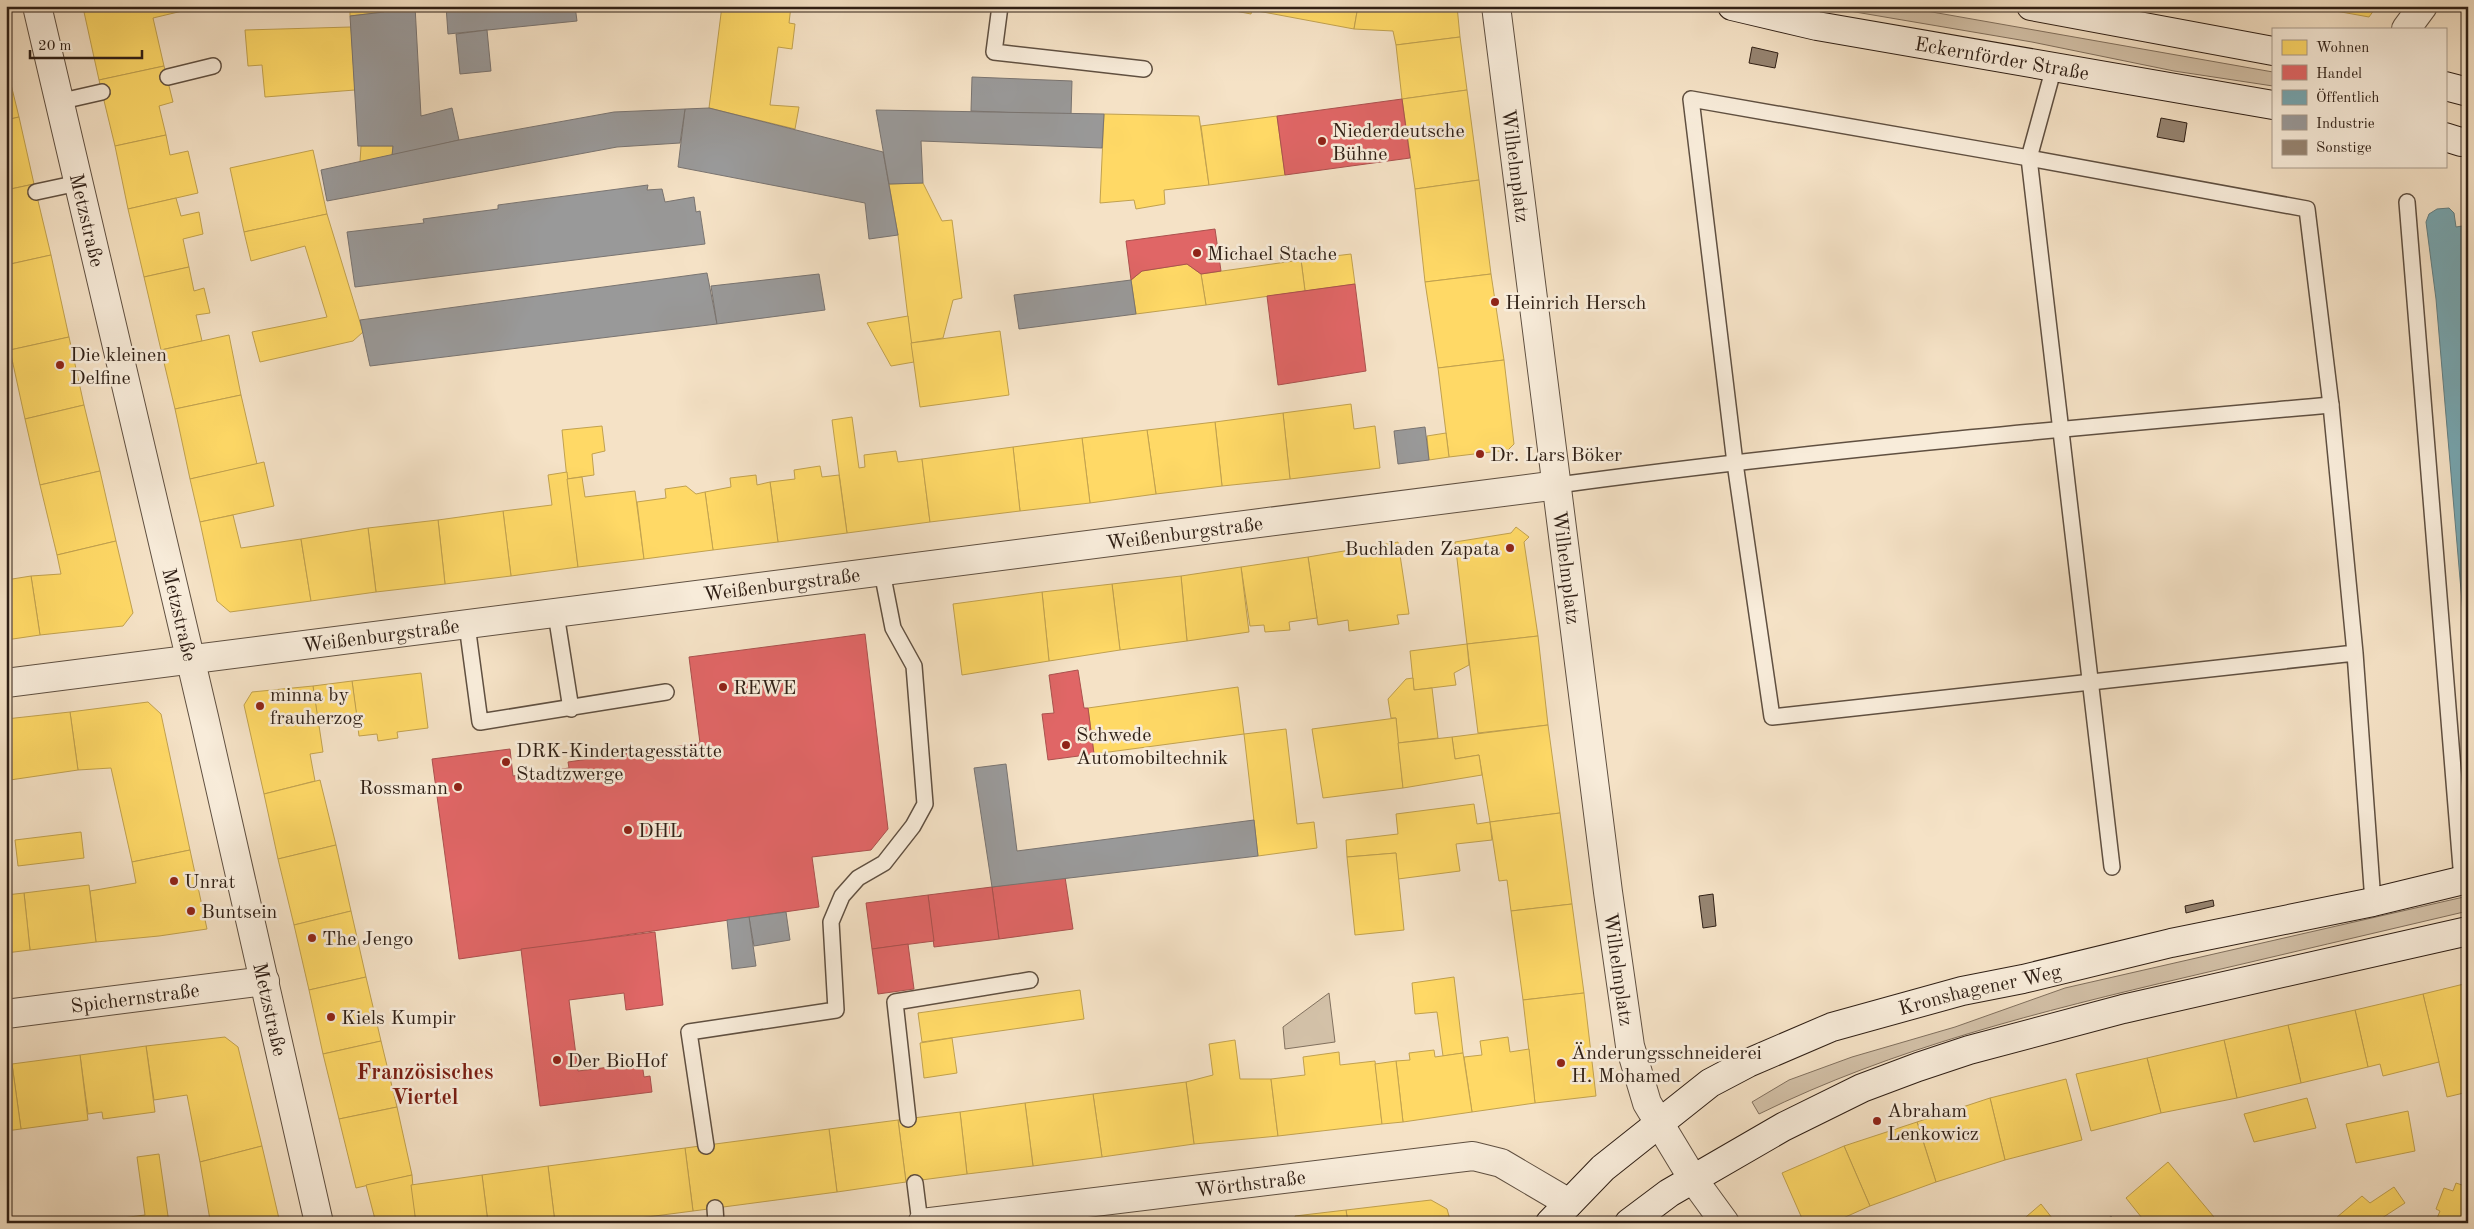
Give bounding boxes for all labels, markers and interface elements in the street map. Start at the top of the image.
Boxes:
scale bar [30,28,142,60]
legend [2272,28,2446,168]
street label: Eckernförder Straße [1913,35,2090,85]
text: 20 m [38,39,72,54]
text: Wohnen [2316,41,2369,56]
text: Handel [2316,67,2362,82]
text: Öffentlich [2316,88,2379,106]
street label: Wilhelmplatz [1497,108,1531,224]
text: Industrie [2316,117,2375,132]
place label: Niederdeutsche Bühne [1332,122,1465,165]
marker: Niederdeutsche Bühne [1316,135,1328,147]
text: Sonstige [2316,141,2372,156]
street label: Metzstraße [65,172,106,269]
place label: Michael Stache [1207,245,1337,265]
marker: Michael Stache [1191,247,1203,259]
place label: Heinrich Hersch [1505,294,1647,314]
marker: Heinrich Hersch [1489,296,1501,308]
place label: Die kleinen Delfine [70,346,167,389]
marker: Die kleinen Delfine [54,359,66,371]
place label: Dr. Lars Böker [1490,446,1622,466]
marker: Dr. Lars Böker [1474,448,1486,460]
street label: Wilhelmplatz [1548,510,1582,626]
street label: Weißenburgstraße [1105,515,1264,555]
place label: Buchladen Zapata [1345,540,1500,560]
marker: Buchladen Zapata [1504,542,1516,554]
street label: Metzstraße [157,566,199,664]
street label: Weißenburgstraße [702,566,862,606]
street label: Weißenburgstraße [302,617,461,657]
place label: REWE [733,679,796,699]
marker: REWE [717,681,729,693]
place label: minna by frauherzog [270,686,363,729]
marker: minna by frauherzog [254,700,266,712]
place label: Schwede Automobiltechnik [1076,726,1228,769]
marker: Schwede Automobiltechnik [1060,739,1072,751]
place label: DRK-Kindertagesstätte Stadtzwerge [516,742,722,785]
marker: DRK-Kindertagesstätte Stadtzwerge [500,756,512,768]
place label: Rossmann [359,779,448,799]
marker: Rossmann [452,781,464,793]
place label: DHL [638,822,683,842]
marker: DHL [622,824,634,836]
place label: Unrat [184,873,235,893]
marker: Unrat [168,875,180,887]
place label: Buntsein [201,903,278,923]
marker: Buntsein [185,905,197,917]
street label: Wilhelmplatz [1599,912,1635,1027]
place label: The Jengo [322,930,413,950]
marker: The Jengo [306,932,318,944]
street label: Metzstraße [248,961,289,1058]
street label: Kronshagener Weg [1897,962,2064,1020]
street label: Spichernstraße [70,981,201,1018]
place label: Kiels Kumpir [341,1009,456,1029]
marker: Kiels Kumpir [325,1011,337,1023]
place label: Änderungsschneiderei H. Mohamed [1571,1042,1762,1087]
place label: Der BioHof [567,1052,668,1072]
marker: Der BioHof [551,1054,563,1066]
marker: Änderungsschneiderei H. Mohamed [1555,1057,1567,1069]
district label: Französisches Viertel [357,1062,493,1109]
place label: Abraham Lenkowicz [1887,1102,1979,1145]
marker: Abraham Lenkowicz [1871,1115,1883,1127]
street label: Wörthstraße [1195,1168,1307,1202]

